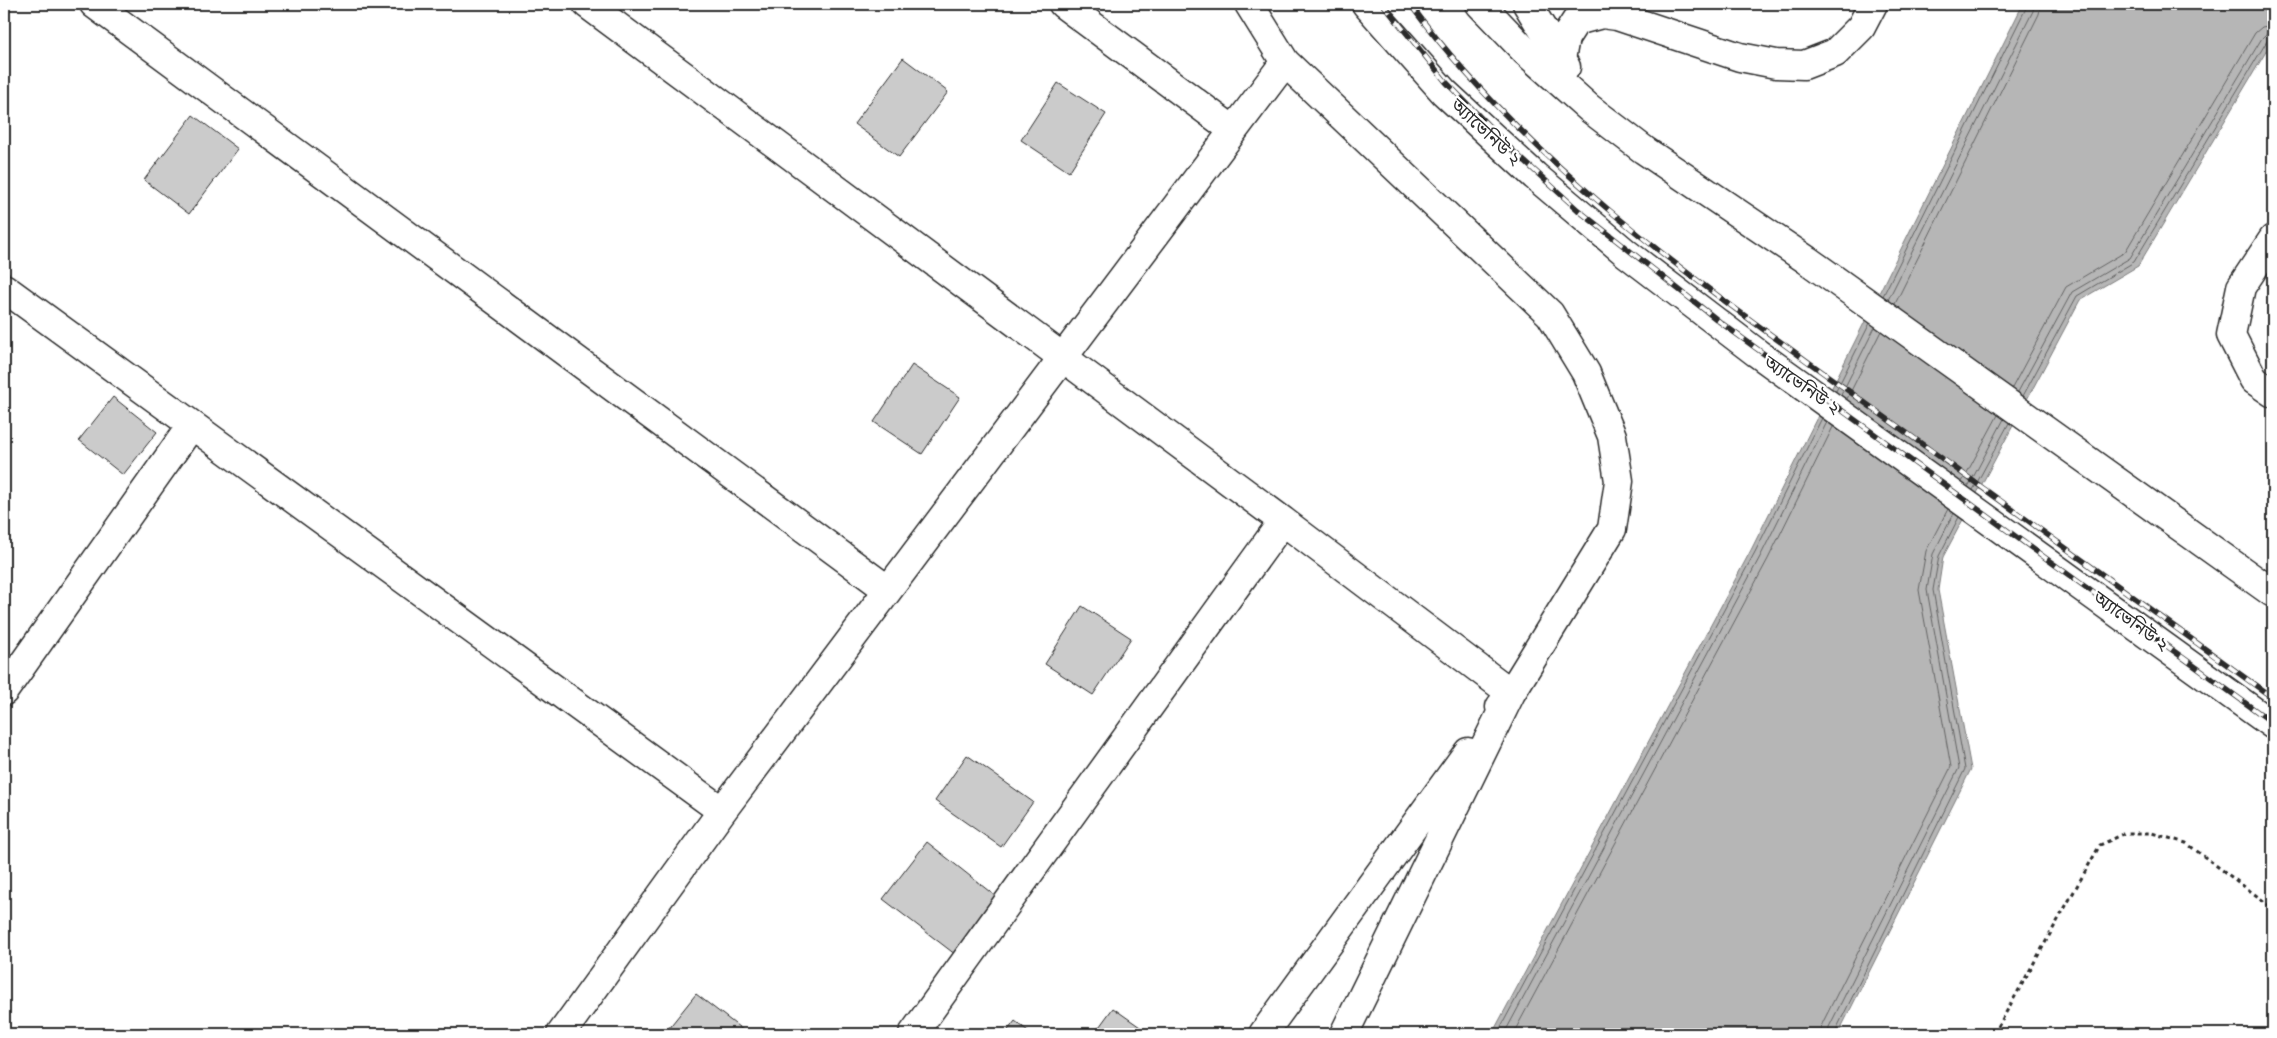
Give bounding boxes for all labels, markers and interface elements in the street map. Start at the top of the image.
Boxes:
street label: অ্যাভেনিউ ২ [1443,94,1525,173]
street label: অ্যাভেনিউ ২ [1757,351,1844,423]
street label: অ্যাভেনিউ ২ [2086,586,2173,659]

